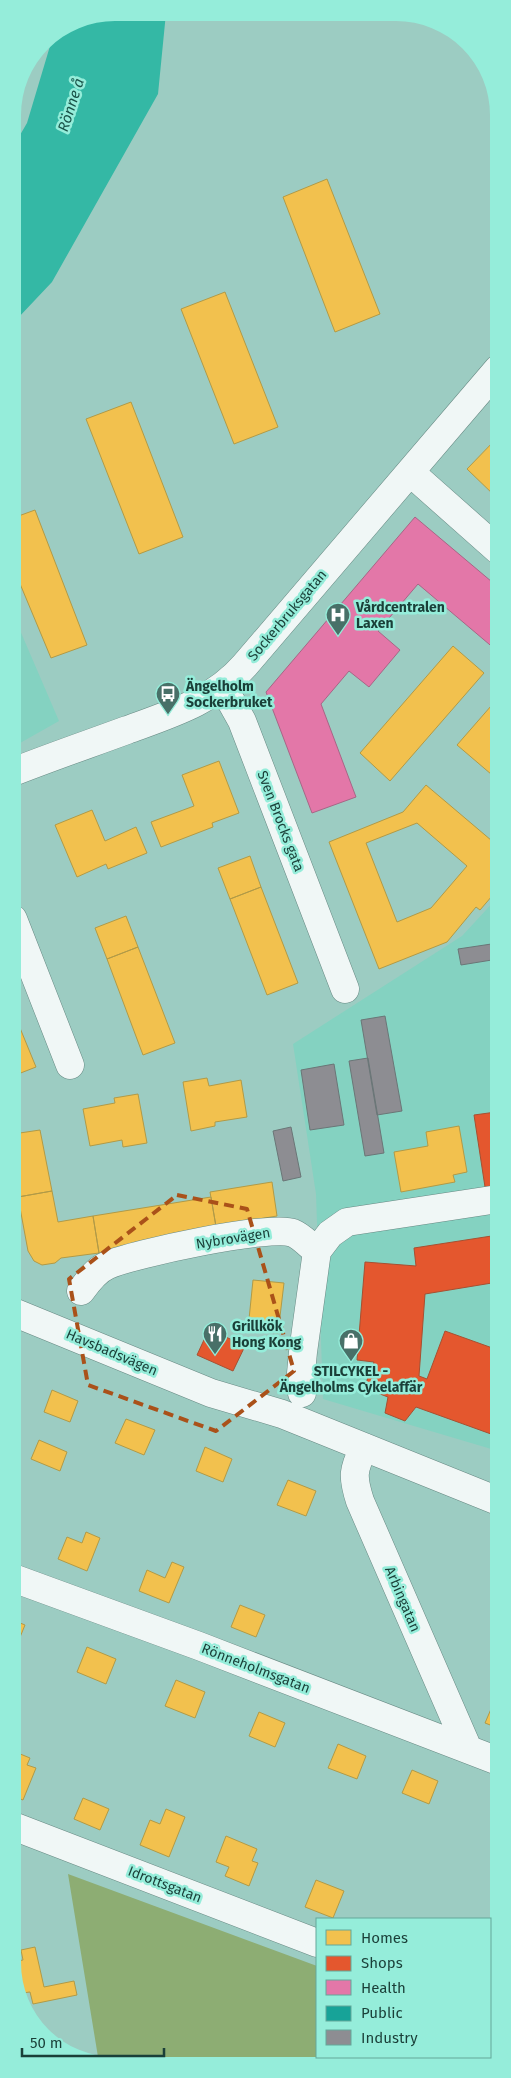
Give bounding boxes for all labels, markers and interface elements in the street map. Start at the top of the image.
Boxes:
water label: Rönne å [54,76,88,134]
street label: Sockerbruksgatan [244,566,330,664]
place label: Vårdcentralen Laxen [355,599,445,632]
hospital icon: Vårdcentralen Laxen [325,602,351,636]
place label: Ängelholm Sockerbruket [185,677,273,711]
bus stop icon: Ängelholm Sockerbruket [155,681,181,715]
street label: Sven Brocks gata [253,768,308,874]
street label: Nybrovägen [195,1224,271,1253]
place label: Grillkök Hong Kong [232,1318,301,1351]
restaurant icon: Grillkök Hong Kong [202,1321,228,1355]
street label: Havsbadsvägen [63,1326,160,1379]
shop icon: STILCYKEL - Ängelholms Cykelaffär [338,1328,364,1362]
place label: STILCYKEL - Ängelholms Cykelaffär [279,1363,423,1396]
street label: Arbingatan [381,1564,424,1634]
street label: Rönneholmsgatan [199,1640,313,1697]
street label: Idrottsgatan [125,1863,204,1906]
legend [316,1918,491,2058]
text: Homes [361,1929,408,1947]
text: Shops [361,1954,403,1972]
text: Health [361,1979,406,1997]
text: Public [361,2004,403,2022]
scale bar [22,2026,165,2058]
text: Industry [361,2029,418,2047]
text: 50 m [30,2034,63,2052]

